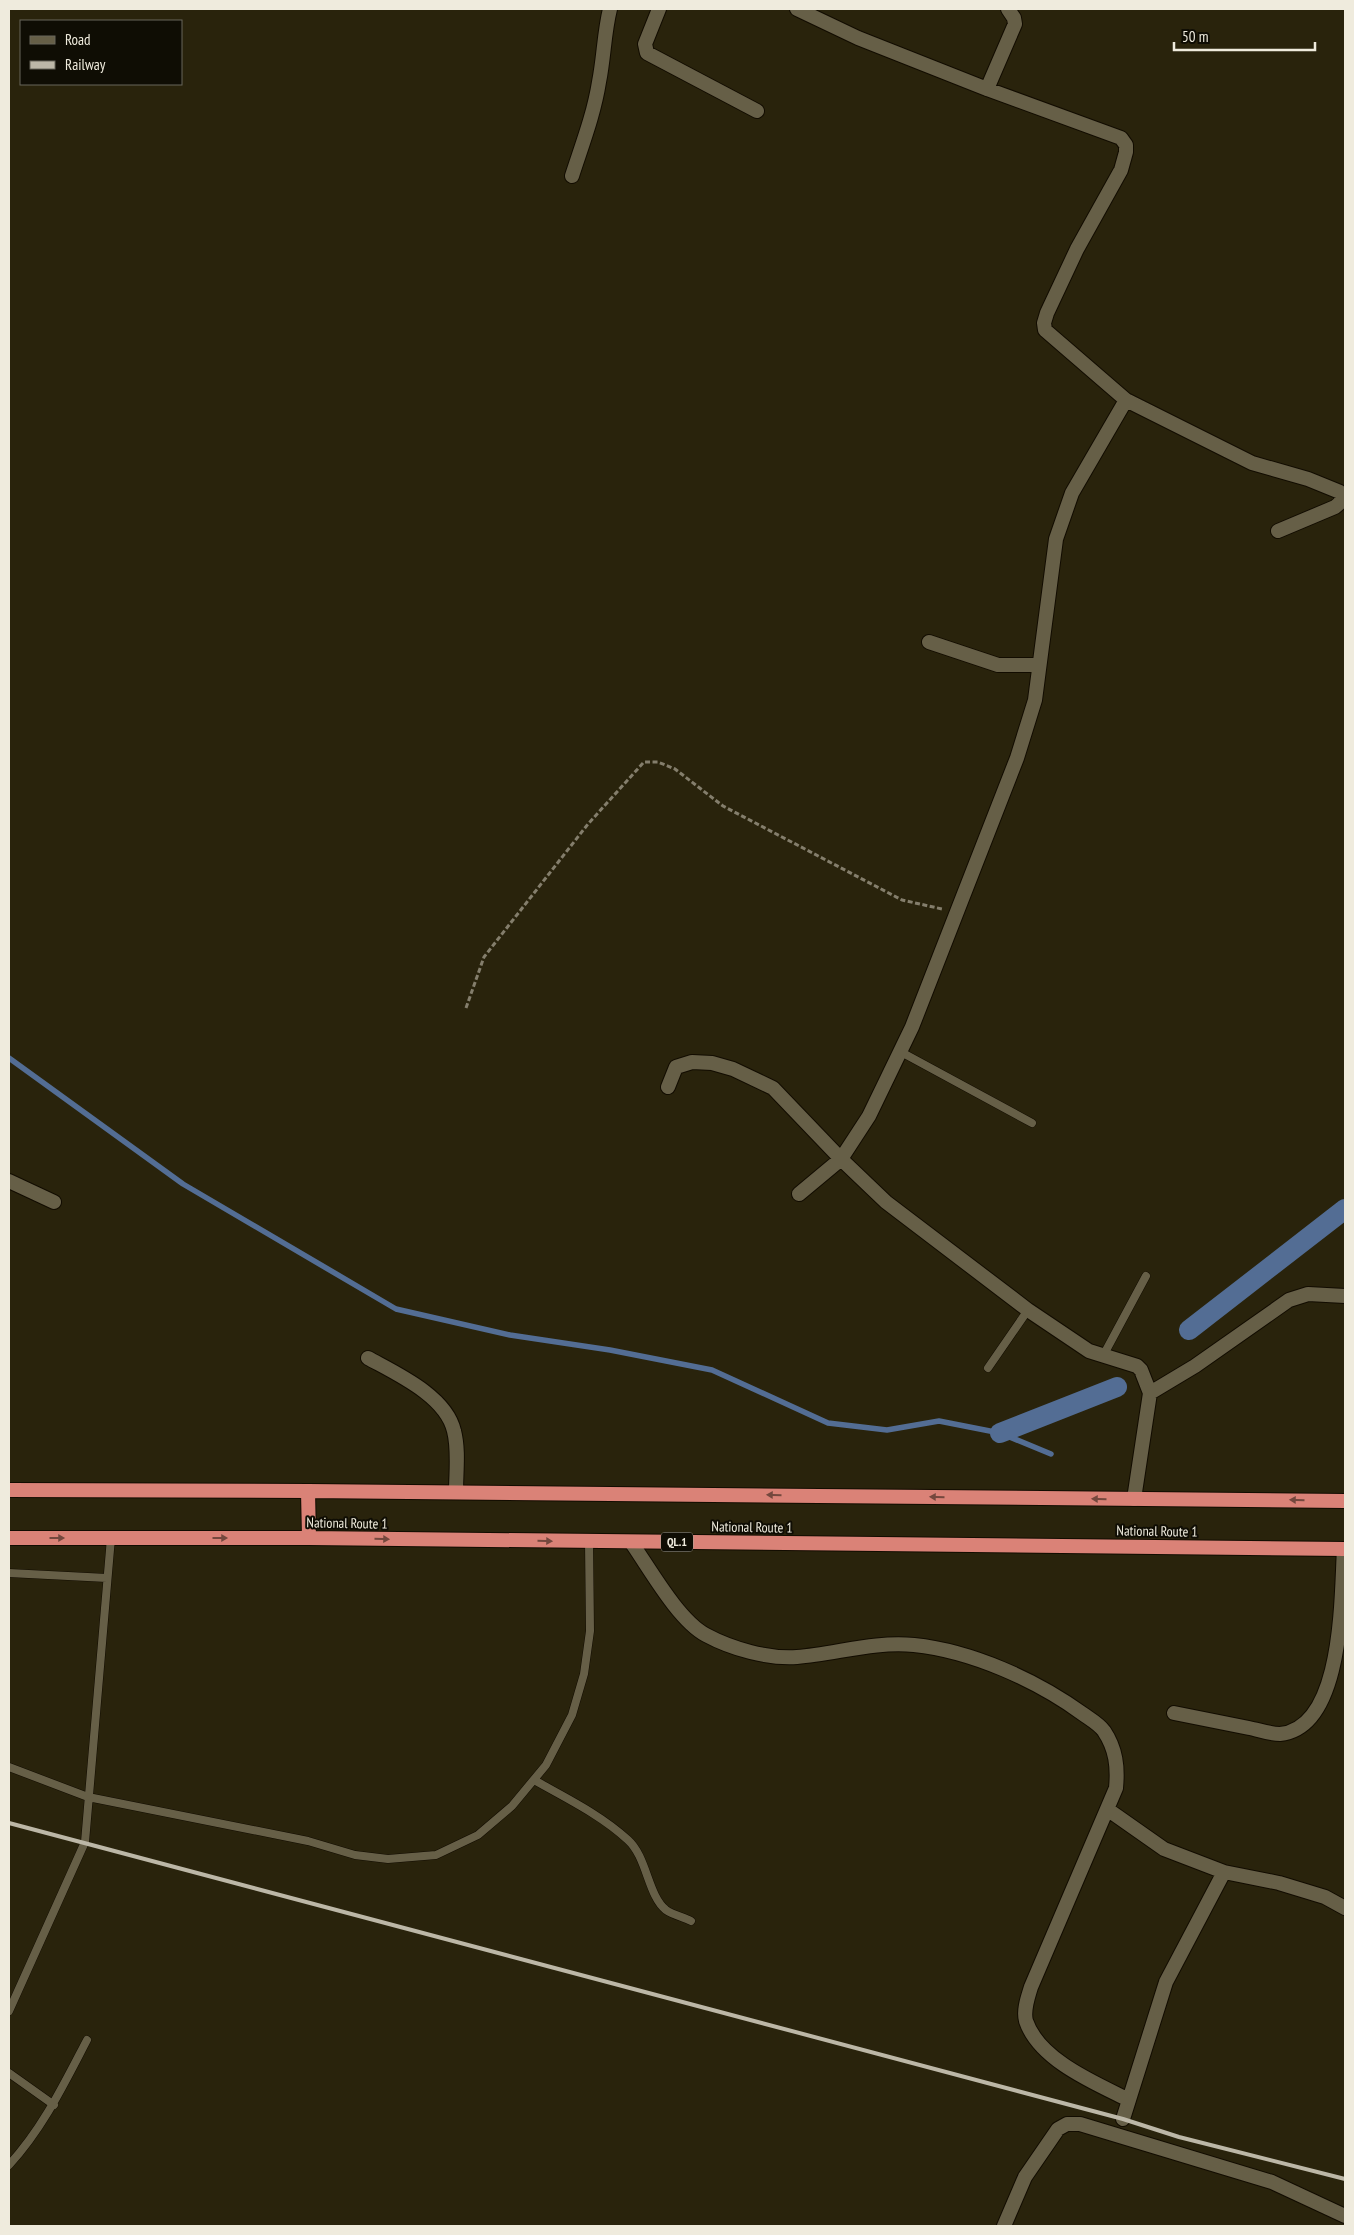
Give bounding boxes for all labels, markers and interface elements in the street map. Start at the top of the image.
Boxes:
legend [20,20,182,85]
scale bar [1174,20,1315,52]
text: 50 m [1182,27,1208,46]
text: Road [65,30,91,49]
text: Railway [65,55,106,74]
one-way arrow [766,1491,782,1499]
one-way arrow [928,1493,944,1501]
one-way arrow [1091,1494,1107,1502]
one-way arrow [1288,1496,1304,1504]
street label: National Route 1 [306,1513,388,1533]
street label: National Route 1 [711,1517,793,1537]
street label: National Route 1 [1116,1521,1198,1541]
road number: QL.1 [661,1532,693,1551]
one-way arrow [50,1534,66,1542]
one-way arrow [212,1534,228,1542]
one-way arrow [375,1535,391,1543]
one-way arrow [537,1537,553,1545]

